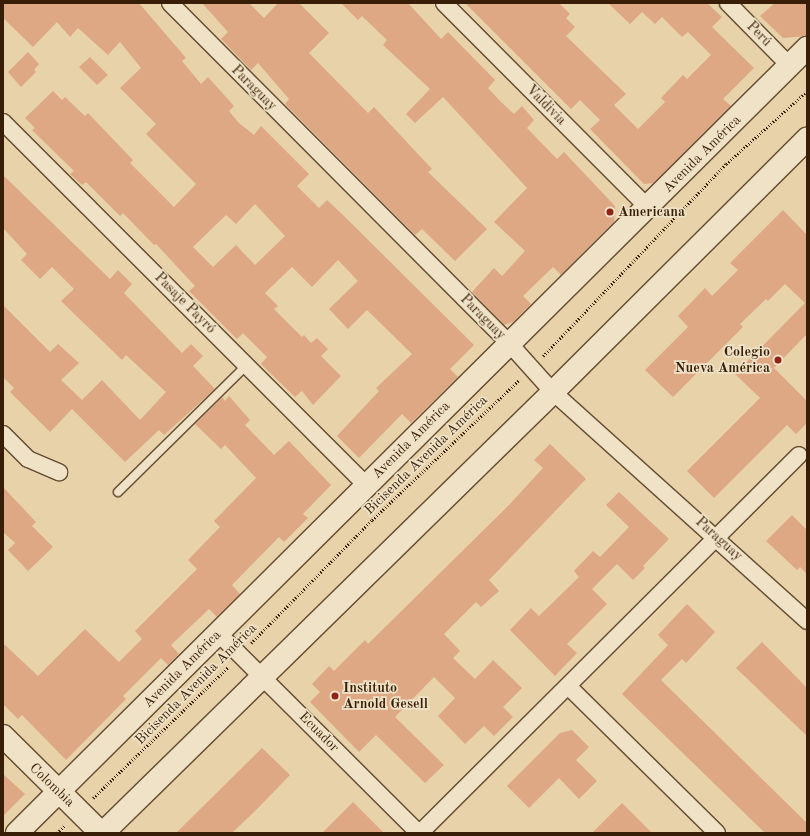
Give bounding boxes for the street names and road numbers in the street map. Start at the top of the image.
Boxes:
street label: Perú [743,18,775,50]
street label: Paraguay [228,62,280,114]
street label: Valdivia [523,82,569,128]
street label: Avenida América [660,112,744,196]
street label: Pasaje Payró [151,269,219,337]
street label: Paraguay [457,291,509,343]
street label: Bicisenda Avenida América [361,392,491,518]
street label: Avenida América [369,398,453,482]
street label: Paraguay [692,513,746,565]
street label: Bicisenda Avenida América [132,620,260,748]
street label: Avenida América [140,627,224,711]
street label: Ecuador [295,708,343,756]
street label: Colombia [26,759,78,811]

